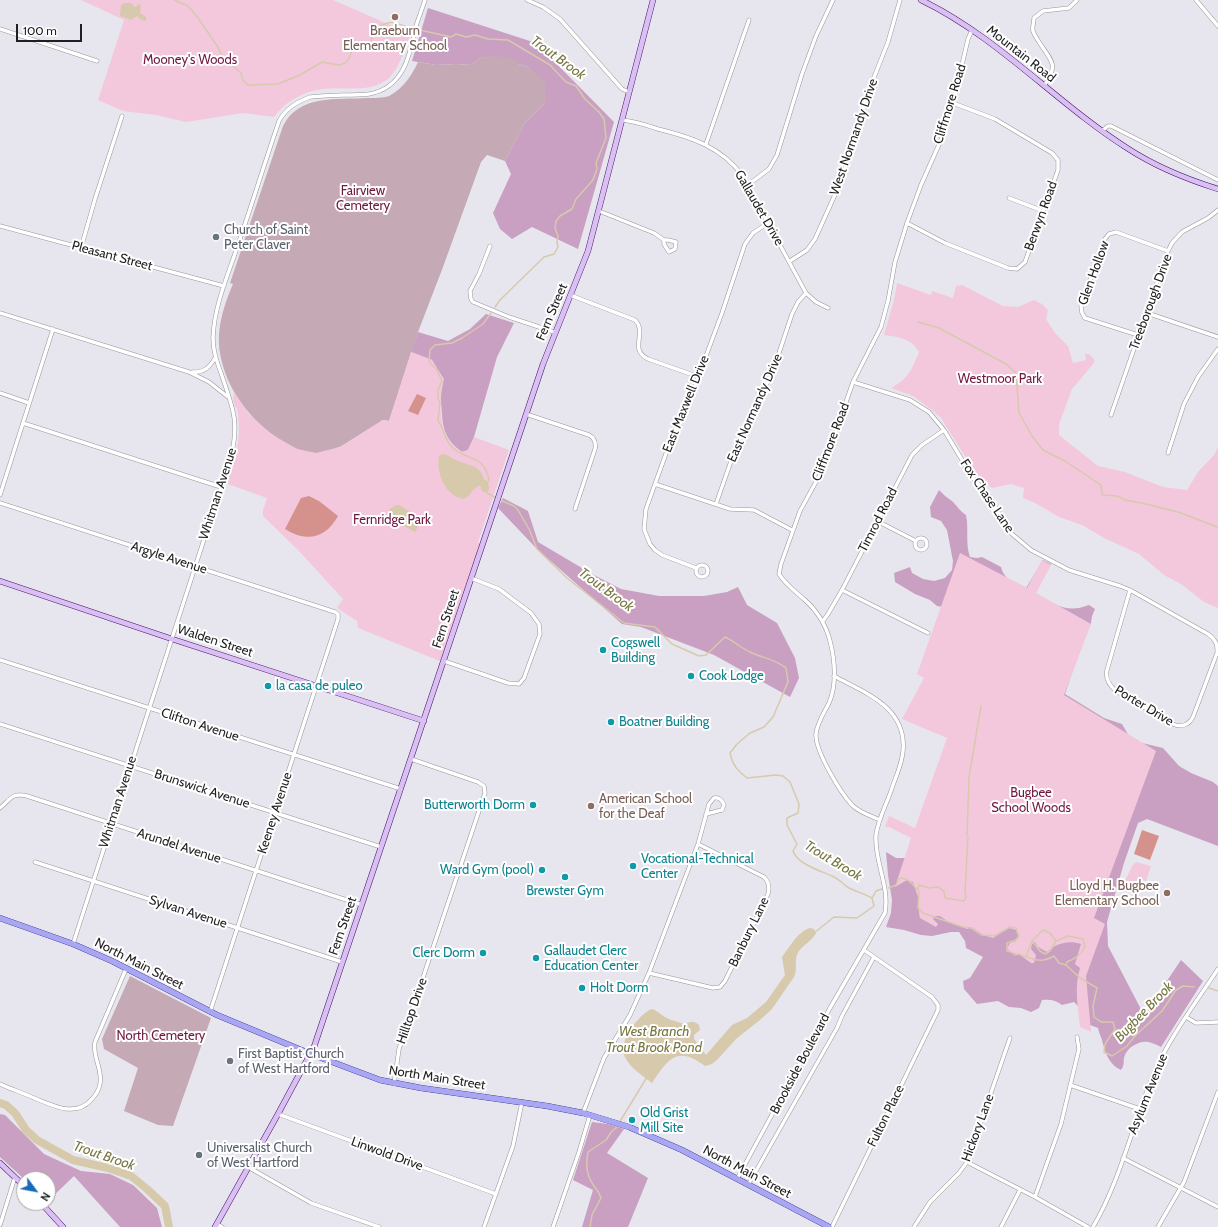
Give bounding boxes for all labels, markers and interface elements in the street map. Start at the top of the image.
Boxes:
marker: Braeburn Elementary School [390,12,400,22]
scale bar [18,16,84,42]
street label: Mountain Road [983,22,1059,86]
text: 100 m [23,23,57,38]
place label: Braeburn Elementary School [343,23,447,54]
water label: Trout Brook [527,32,589,84]
park label: Mooney's Woods [143,52,237,68]
street label: Cliffmore Road [930,62,970,146]
street label: West Normandy Drive [827,77,881,197]
street label: Gallaudet Drive [731,168,787,248]
street label: Berwyn Road [1021,179,1061,253]
park label: Fairview Cemetery [336,183,390,214]
place label: Church of Saint Peter Claver [224,222,308,253]
marker: Church of Saint Peter Claver [211,232,221,242]
street label: Pleasant Street [70,238,154,274]
street label: Glen Hollow [1075,239,1113,307]
street label: Treeborough Drive [1126,252,1176,352]
street label: Fern Street [533,281,571,343]
street label: East Normandy Drive [724,351,786,465]
street label: East Maxwell Drive [659,353,713,455]
park label: Westmoor Park [958,371,1042,387]
street label: Cliffmore Road [809,401,853,483]
street label: Whitman Avenue [196,446,240,542]
street label: Fox Chase Lane [957,456,1017,536]
street label: Timrod Road [855,485,901,555]
park label: Fernridge Park [353,512,431,528]
street label: Argyle Avenue [129,538,209,578]
water label: Trout Brook [575,564,637,616]
street label: Fern Street [429,588,463,650]
street label: Walden Street [175,621,255,661]
place label: Cogswell Building [611,635,660,666]
marker: Cogswell Building [598,645,608,655]
place label: Cook Lodge [699,668,764,684]
marker: Cook Lodge [686,671,696,681]
place label: la casa de puleo [276,678,363,694]
marker: la casa de puleo [263,681,273,691]
street label: Porter Drive [1112,682,1176,730]
street label: Clifton Avenue [159,705,241,745]
place label: Boatner Building [619,714,709,730]
marker: Boatner Building [606,717,616,727]
street label: Whitman Avenue [96,754,140,850]
street label: Brunswick Avenue [152,766,252,812]
street label: Keeney Avenue [254,770,296,856]
park label: Bugbee School Woods [991,785,1071,816]
place label: American School for the Deaf [599,791,692,822]
place label: Butterworth Dorm [424,797,525,813]
marker: Butterworth Dorm [528,800,538,810]
marker: American School for the Deaf [586,801,596,811]
street label: Arundel Avenue [135,825,223,867]
water label: Trout Brook [801,837,865,885]
place label: Vocational-Technical Center [641,851,754,882]
marker: Vocational-Technical Center [628,861,638,871]
place label: Ward Gym (pool) [440,862,534,878]
marker: Ward Gym (pool) [537,865,547,875]
marker: Brewster Gym [560,872,570,882]
place label: Lloyd H. Bugbee Elementary School [1055,878,1159,909]
place label: Brewster Gym [526,883,604,899]
marker: Lloyd H. Bugbee Elementary School [1162,888,1172,898]
street label: Sylvan Avenue [147,892,229,932]
street label: Fern Street [326,895,360,957]
street label: Banbury Lane [725,895,773,969]
street label: North Main Street [92,935,186,993]
place label: Gallaudet Clerc Education Center [544,943,638,974]
place label: Clerc Dorm [413,945,475,961]
marker: Clerc Dorm [478,948,488,958]
marker: Gallaudet Clerc Education Center [531,953,541,963]
street label: Hilltop Drive [393,976,431,1046]
water label: Bugbee Brook [1111,979,1177,1045]
place label: Holt Dorm [590,980,648,996]
marker: Holt Dorm [577,983,587,993]
street label: Brookside Boulevard [767,1011,833,1117]
water label: West Branch Trout Brook Pond [606,1024,702,1056]
park label: North Cemetery [117,1028,205,1044]
place label: First Baptist Church of West Hartford [238,1046,344,1077]
street label: Asylum Avenue [1125,1051,1171,1137]
marker: First Baptist Church of West Hartford [225,1056,235,1066]
street label: North Main Street [388,1063,486,1093]
street label: Fulton Place [864,1083,908,1149]
street label: Hickory Lane [959,1092,997,1164]
place label: Old Grist Mill Site [640,1105,688,1136]
marker: Old Grist Mill Site [627,1115,637,1125]
street label: Linwold Drive [349,1134,425,1174]
water label: Trout Brook [71,1138,137,1174]
place label: Universalist Church of West Hartford [207,1140,312,1171]
street label: North Main Street [700,1142,794,1202]
marker: Universalist Church of West Hartford [194,1150,204,1160]
north arrow [16,1171,56,1211]
text: N [37,1190,53,1204]

